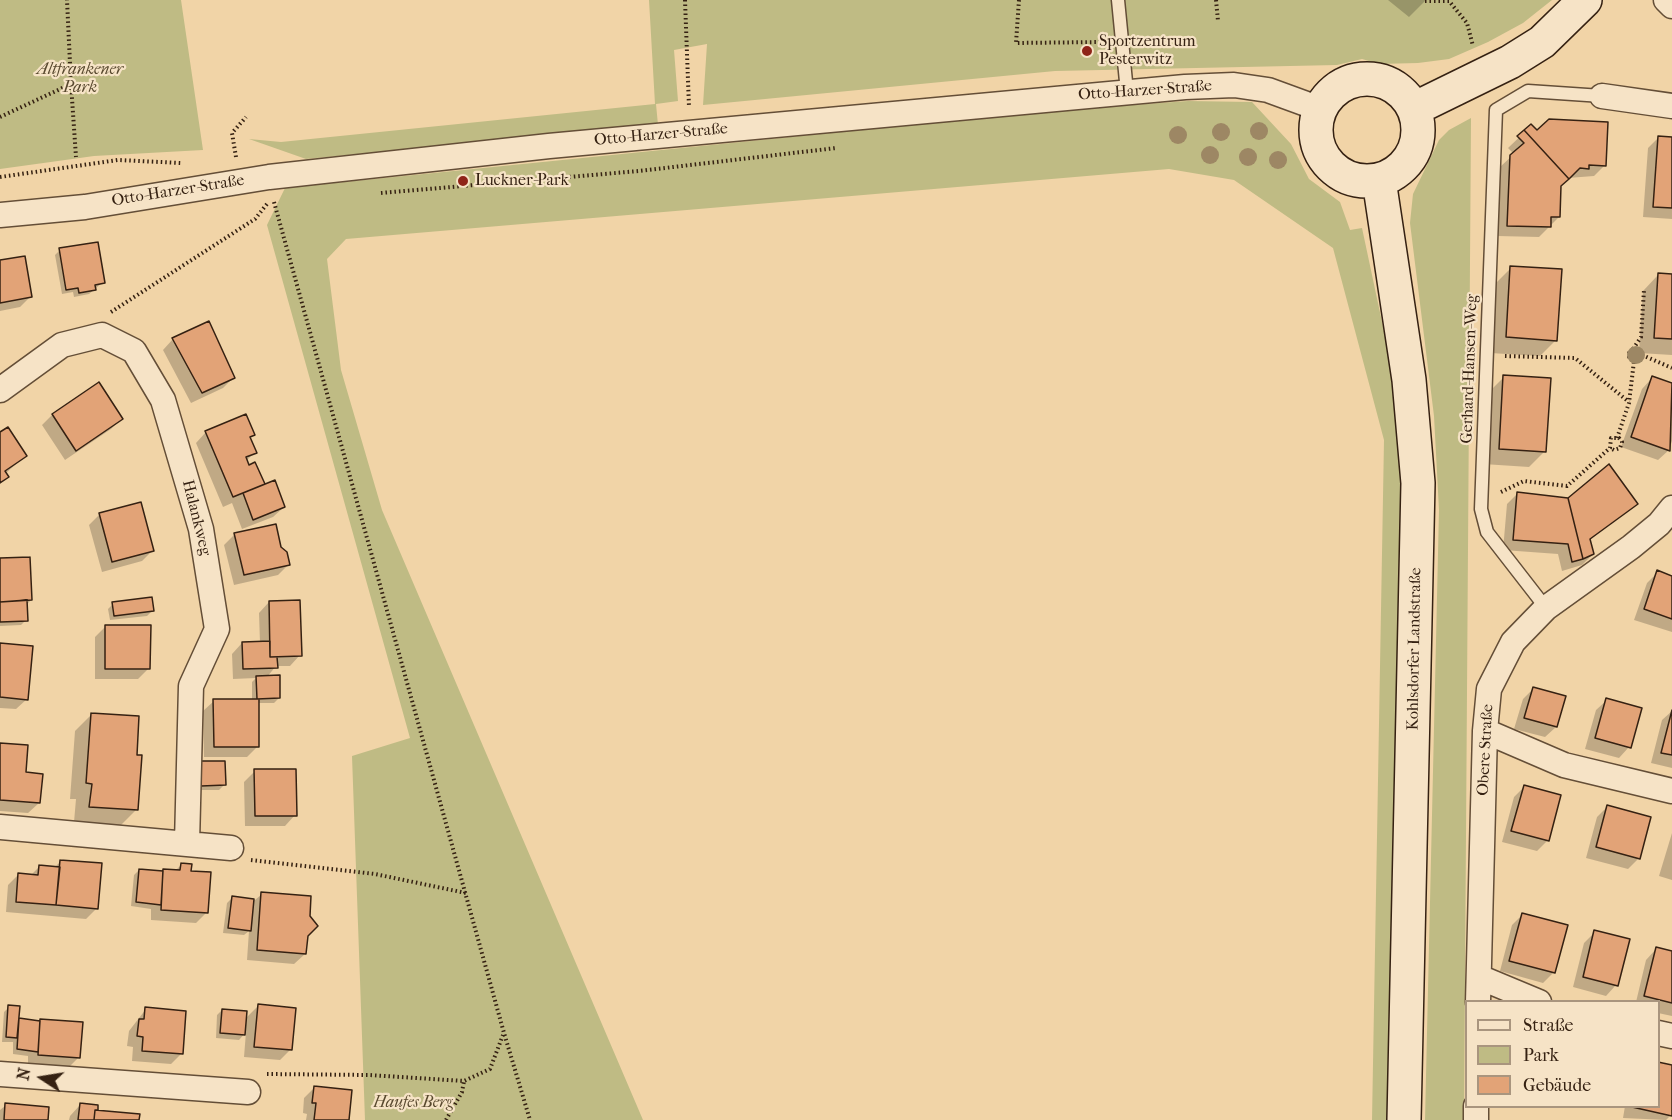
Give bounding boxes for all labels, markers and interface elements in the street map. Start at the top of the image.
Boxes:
place label: Sportzentrum Pesterwitz [1099,32,1196,70]
marker: Sportzentrum Pesterwitz [1080,44,1094,58]
park label: Altfrankener Park [37,60,123,98]
street label: Otto-Harzer-Straße [1077,77,1213,105]
street label: Otto-Harzer-Straße [593,120,729,150]
street label: Otto-Harzer-Straße [110,171,246,211]
place label: Luckner-Park [475,171,569,191]
marker: Luckner-Park [456,174,470,188]
street label: Gerhard-Hansen-Weg [1458,294,1482,444]
street label: Halankweg [177,478,215,558]
street label: Kohlsdorfer Landstraße [1404,567,1426,731]
street label: Obere Straße [1474,704,1498,796]
legend [1465,1000,1660,1108]
text: Straße [1523,1015,1573,1036]
text: Park [1523,1045,1559,1066]
north arrow [12,1048,72,1108]
text: N [13,1066,34,1082]
text: Gebäude [1523,1075,1591,1096]
park label: Haufes Berg [373,1093,453,1113]

